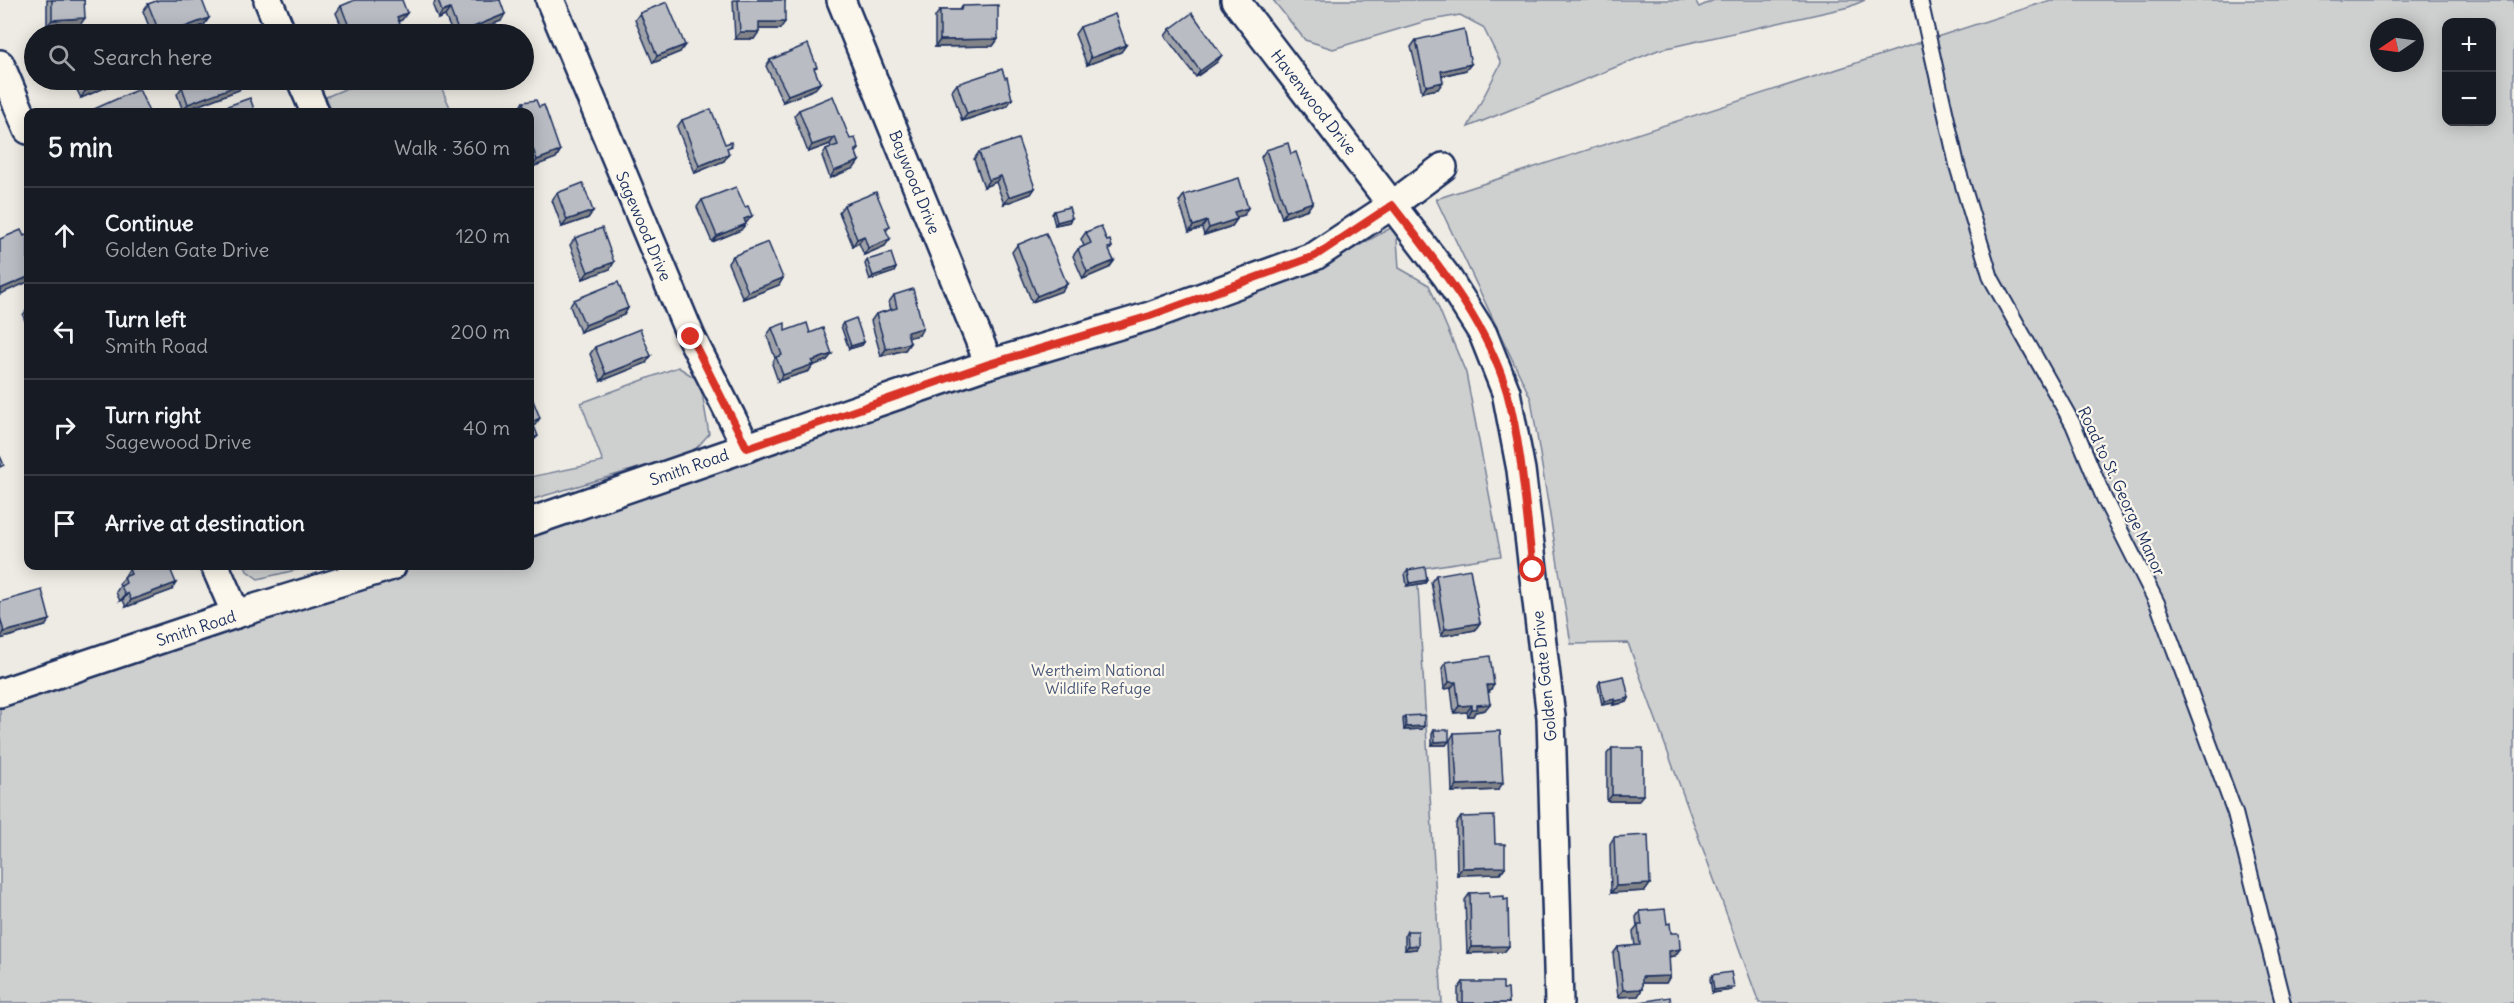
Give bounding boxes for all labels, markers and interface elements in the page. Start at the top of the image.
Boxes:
north arrow [2370,18,2424,72]
map controls [2442,18,2496,126]
button: + [2442,18,2496,72]
search box [24,24,534,90]
icon: search [45,41,78,74]
text: Search here [93,43,212,71]
street label: Havenwood Drive [1267,45,1361,159]
button: − [2442,72,2496,126]
street label: Baywood Drive [885,127,945,237]
text: 5 min [48,131,113,164]
text: Walk · 360 m [394,135,510,160]
street label: Sagewood Drive [612,168,676,284]
text: Continue [105,209,194,237]
icon: ahead [48,219,81,252]
text: 120 m [456,223,510,248]
text: Golden Gate Drive [105,237,269,262]
text: Turn left [105,305,186,333]
icon: left [48,315,81,348]
text: 200 m [450,319,510,344]
route end [677,323,703,349]
text: Smith Road [105,333,208,358]
text: Turn right [105,401,201,429]
street label: Road to St. George Manor [2074,403,2170,579]
icon: right [48,411,81,444]
text: 40 m [463,415,510,440]
text: Sagewood Drive [105,429,251,454]
street label: Smith Road [647,444,731,490]
icon: arrive [48,507,81,540]
text: Arrive at destination [105,509,305,537]
route start [1519,556,1545,582]
street label: Smith Road [154,606,238,650]
street label: Golden Gate Drive [1527,610,1561,742]
park label: Wertheim National Wildlife Refuge [1031,660,1165,698]

